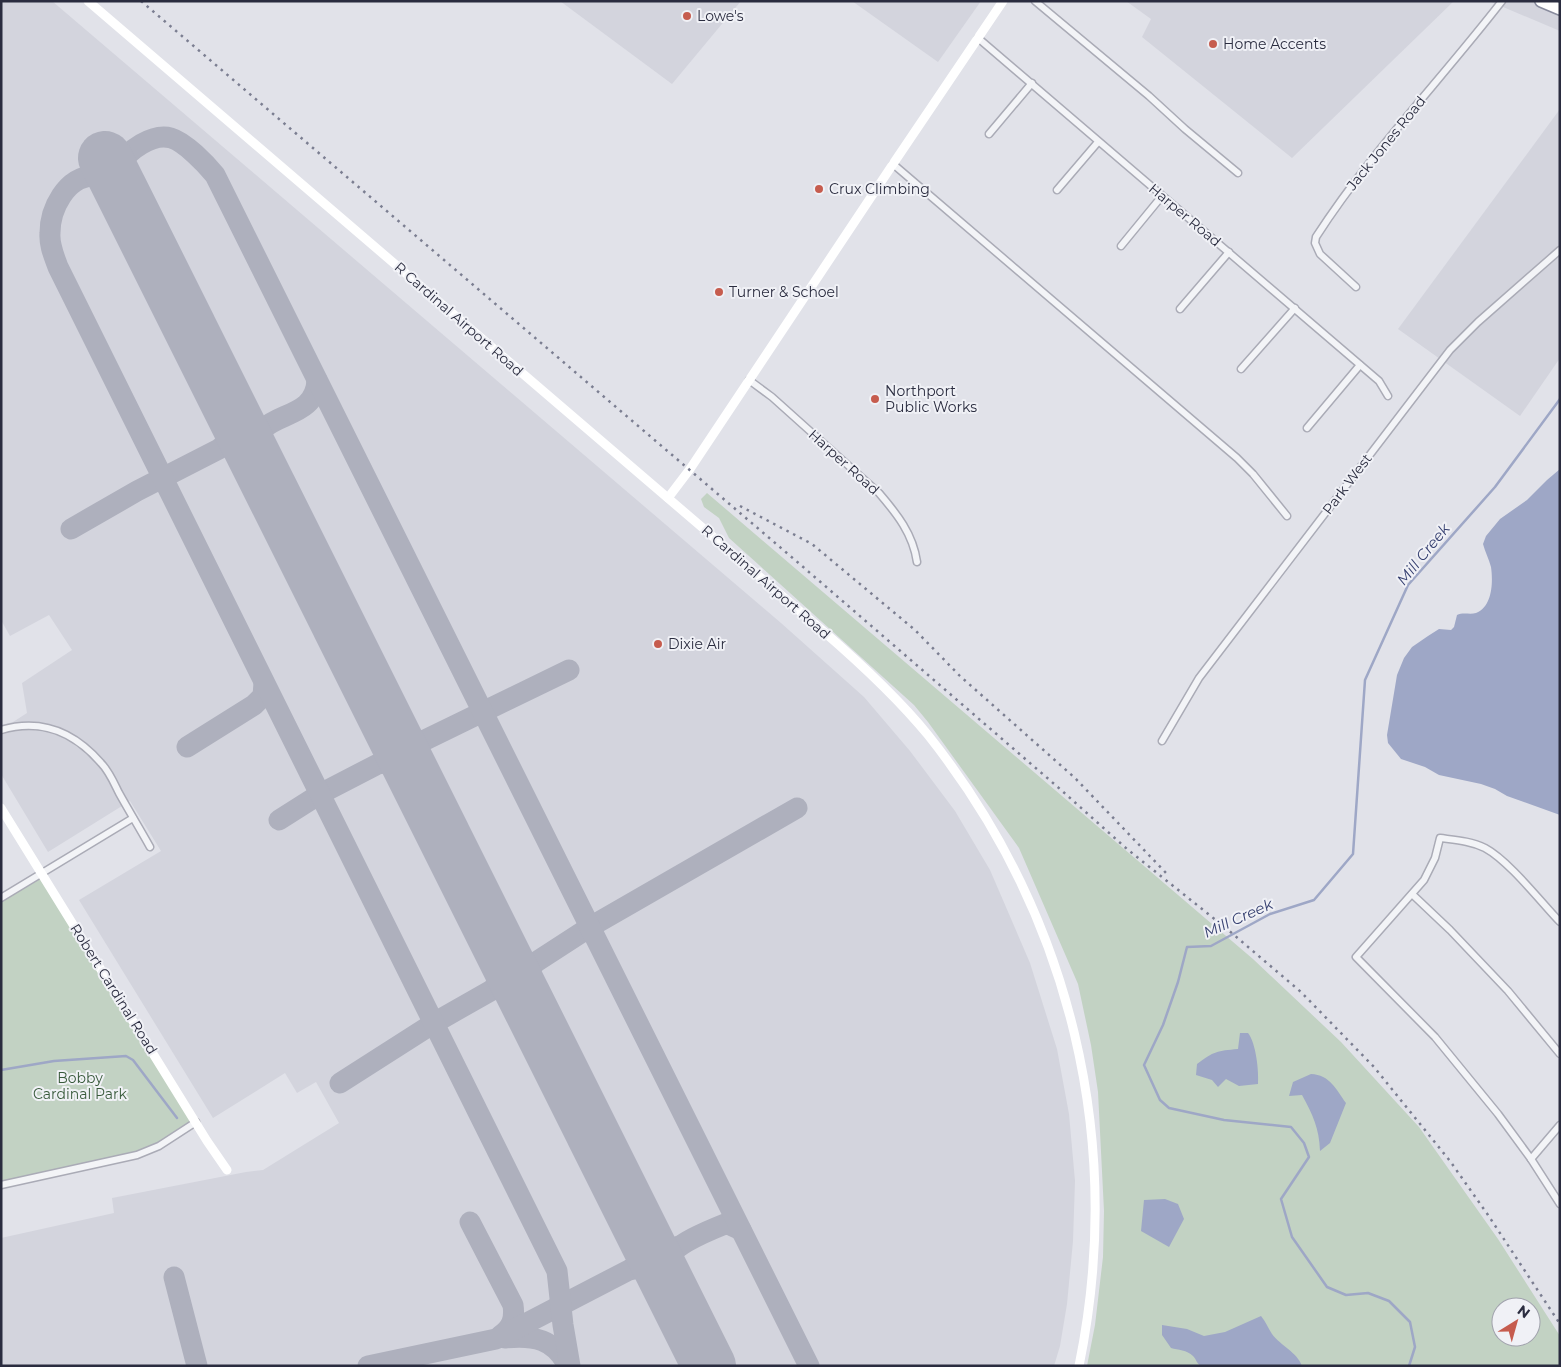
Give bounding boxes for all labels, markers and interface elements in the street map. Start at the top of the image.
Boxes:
place label: Lowe's [697,7,744,25]
marker: Lowe's [681,10,693,22]
place label: Home Accents [1223,35,1326,53]
marker: Home Accents [1207,38,1219,50]
street label: Jack Jones Road [1342,92,1429,194]
place label: Crux Climbing [829,180,930,198]
street label: Harper Road [1145,180,1225,250]
marker: Crux Climbing [813,183,825,195]
street label: R Cardinal Airport Road [391,258,527,380]
place label: Turner & Schoel [729,283,839,301]
marker: Turner & Schoel [713,286,725,298]
place label: Northport Public Works [885,382,977,416]
marker: Northport Public Works [869,393,881,405]
street label: Harper Road [805,426,883,498]
street label: Park West [1318,450,1376,518]
water label: Mill Creek [1392,518,1454,589]
street label: R Cardinal Airport Road [698,521,834,643]
place label: Dixie Air [668,635,726,653]
marker: Dixie Air [652,638,664,650]
water label: Mill Creek [1200,894,1277,942]
street label: Robert Cardinal Road [66,920,162,1058]
park label: Bobby Cardinal Park [33,1069,128,1103]
north arrow [1491,1297,1541,1347]
text: N [1514,1301,1534,1322]

